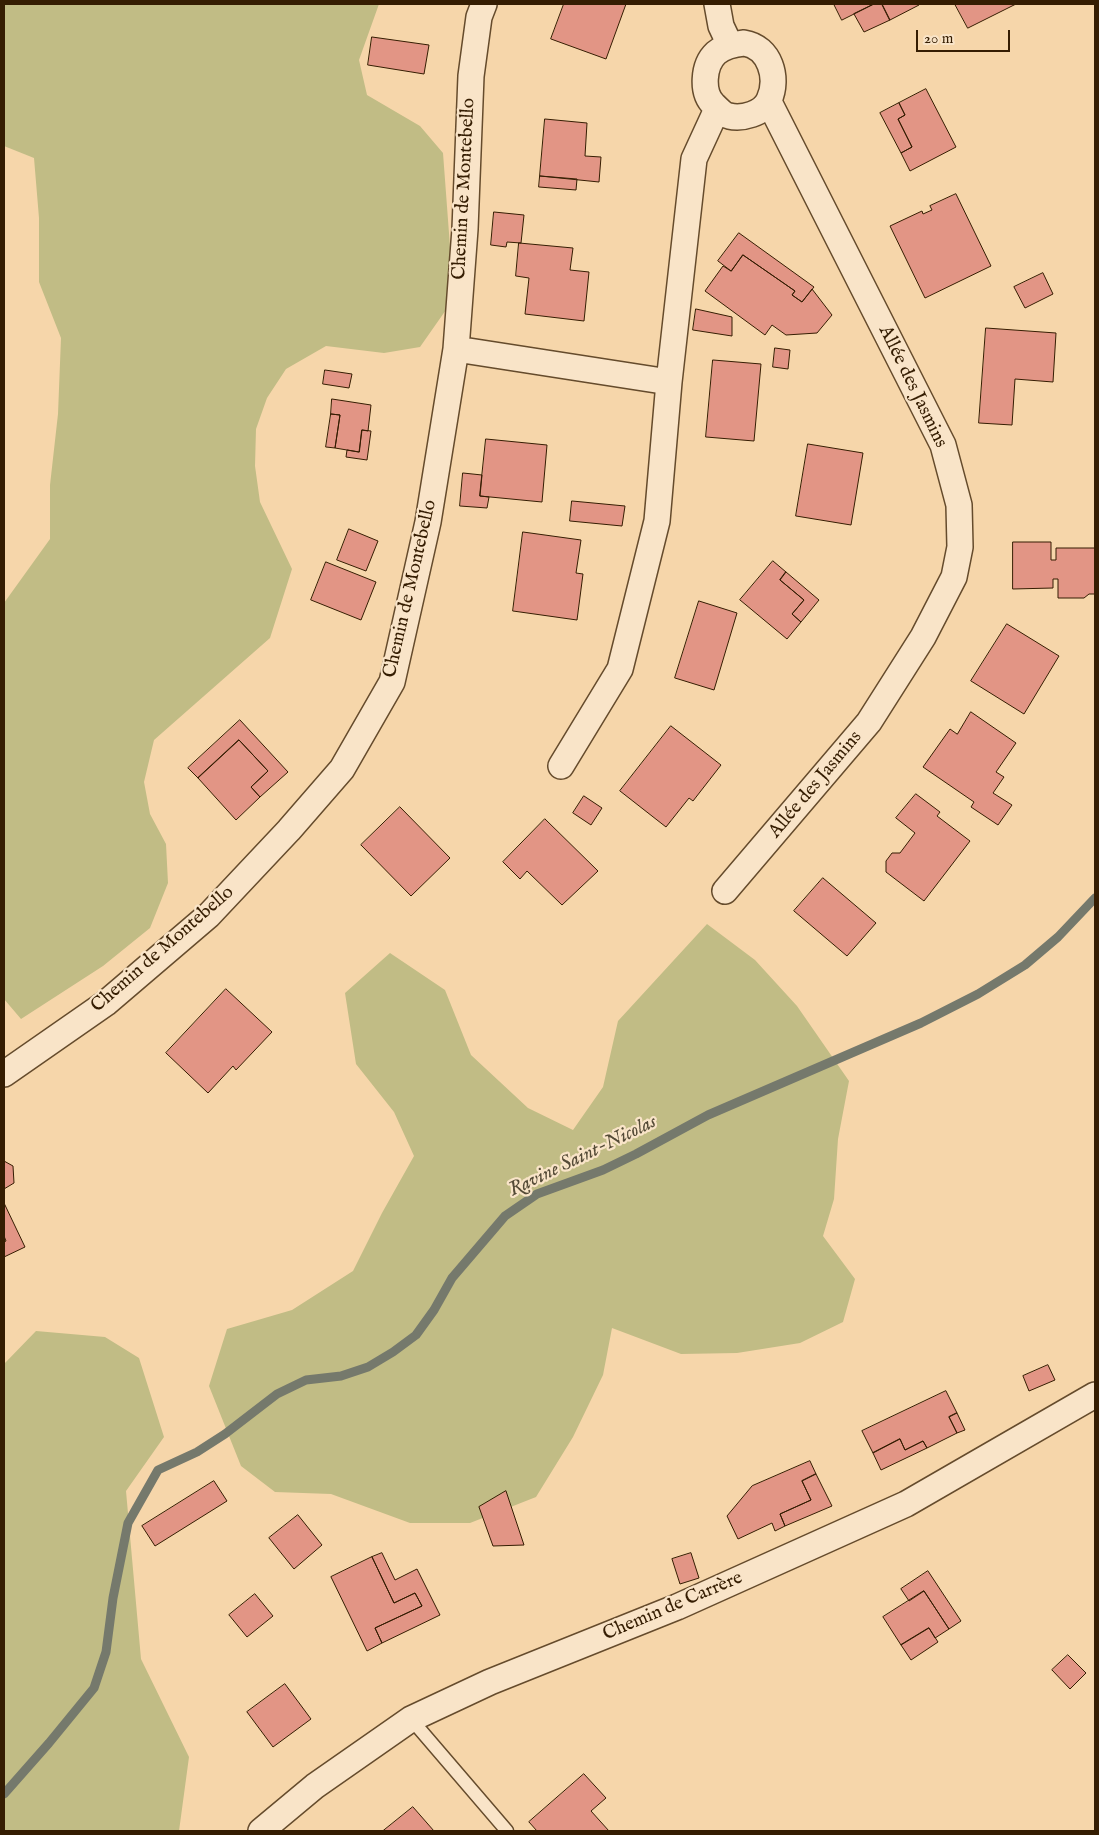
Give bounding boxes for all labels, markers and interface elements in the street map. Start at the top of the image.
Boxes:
scale bar [919,20,1013,52]
text: 20 m [924,29,953,48]
street label: Chemin de Montebello [449,98,481,280]
street label: Allée des Jasmins [873,322,951,452]
street label: Chemin de Montebello [379,498,443,680]
street label: Allée des Jasmins [764,727,868,843]
street label: Chemin de Montebello [87,882,239,1018]
water label: Ravine Saint-Nicolas [505,1111,661,1203]
street label: Chemin de Carrère [600,1567,746,1647]

